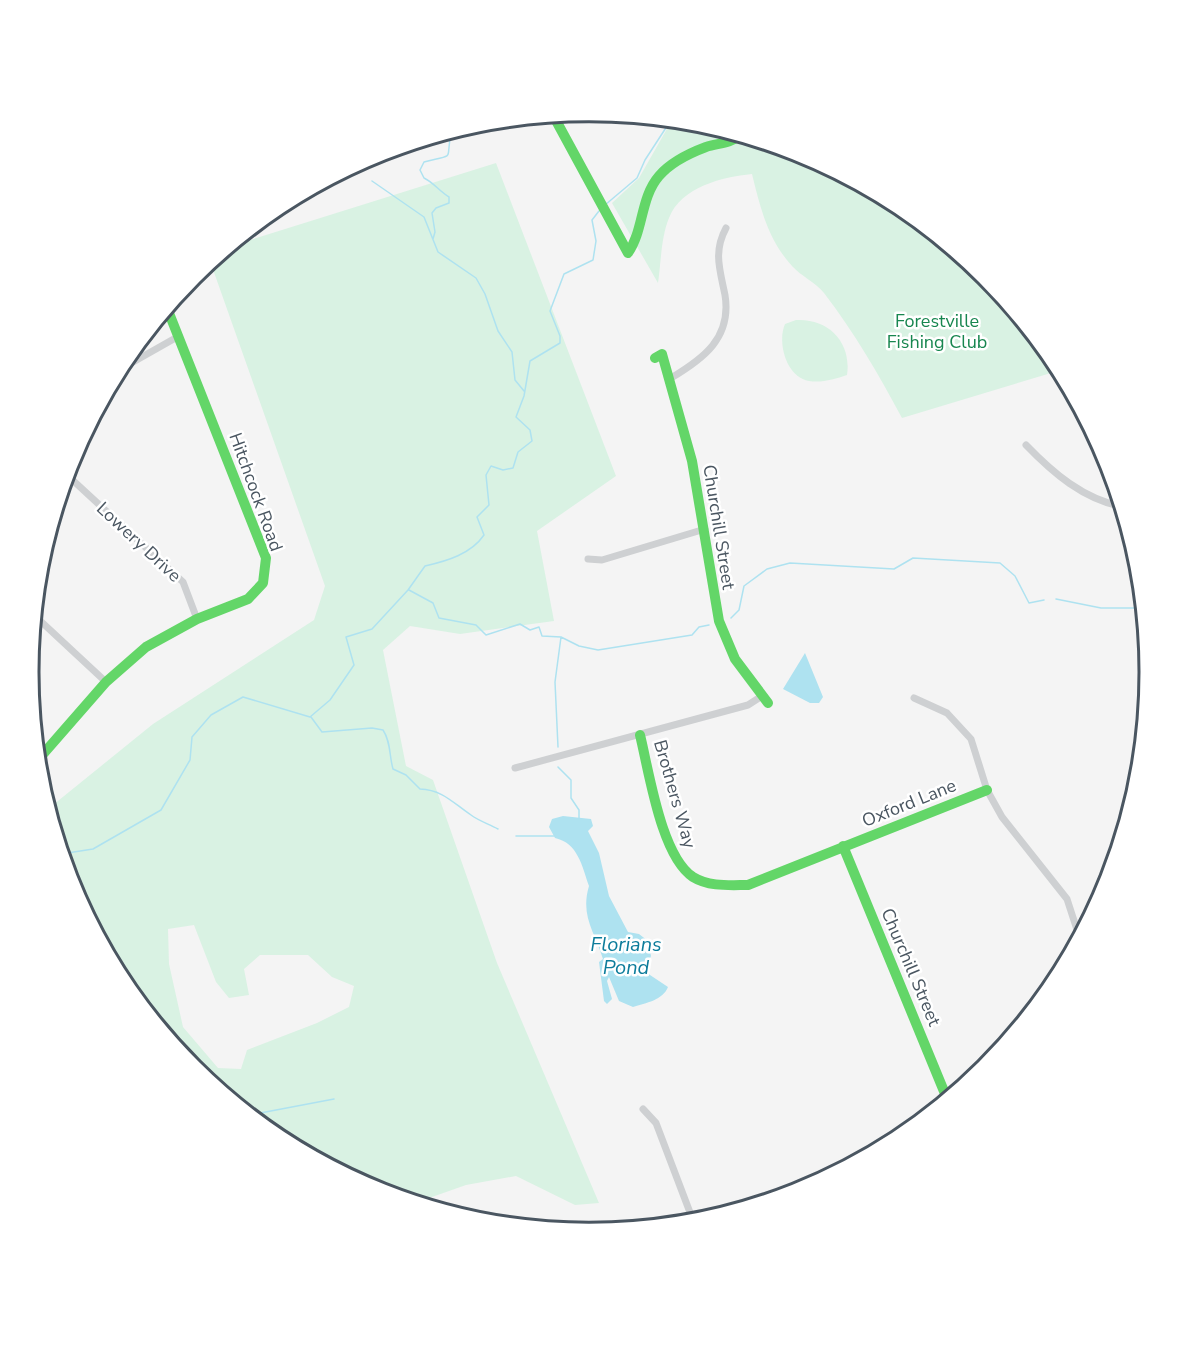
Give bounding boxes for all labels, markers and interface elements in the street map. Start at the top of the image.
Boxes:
park label: Forestville Fishing Club [887,309,987,354]
street label: Hitchcock Road [223,429,289,555]
street label: Churchill Street [697,463,741,592]
street label: Lowery Drive [91,496,187,588]
street label: Brothers Way [648,737,702,852]
street label: Oxford Lane [858,773,960,833]
street label: Churchill Street [875,904,947,1030]
water label: Florians Pond [590,931,662,981]

